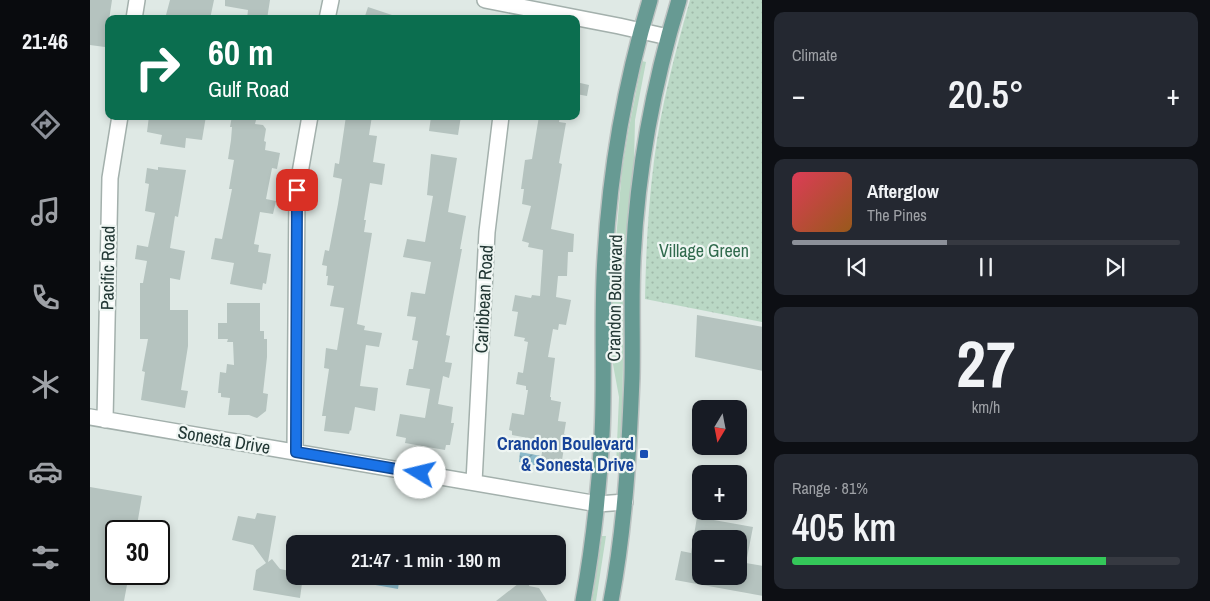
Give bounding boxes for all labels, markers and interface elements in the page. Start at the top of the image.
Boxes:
text: 21:46 [22,26,68,56]
text: 60 m [208,29,273,76]
icon: right [125,35,190,100]
text: Climate [792,44,837,66]
text: 20.5° [948,69,1024,120]
text: Gulf Road [208,74,289,104]
text: − [792,76,805,114]
text: + [1167,76,1180,114]
icon: directions [28,107,63,142]
pin [276,169,318,211]
icon: arrive [283,176,311,204]
text: Afterglow [867,178,939,204]
icon: music [28,194,63,229]
text: The Pines [867,204,927,226]
street label: Pacific Road [94,226,121,310]
street label: Crandon Boulevard [601,234,628,362]
park label: Village Green [659,238,749,263]
street label: Caribbean Road [468,244,499,354]
icon: previous [843,253,871,281]
icon: pause [972,253,1000,281]
icon: next [1101,253,1129,281]
icon: phone [28,280,63,315]
text: 27 [956,320,1016,407]
icon: climate [28,367,63,402]
text: km/h [972,396,1000,418]
north arrow [692,400,748,455]
map controls [692,400,747,585]
street label: Sonesta Drive [176,419,272,460]
place label: Crandon Boulevard & Sonesta Drive [497,431,634,477]
position arrow [393,446,445,498]
marker: Crandon Boulevard & Sonesta Drive [638,448,650,460]
icon: car [28,454,63,489]
button: + [692,465,747,520]
text: Range · 81% [792,477,868,499]
text: 405 km [792,502,896,553]
speed limit sign: 30 [105,520,170,585]
button: − [692,530,747,585]
icon: filters [28,540,63,575]
text: 21:47 · 1 min · 190 m [351,547,501,573]

